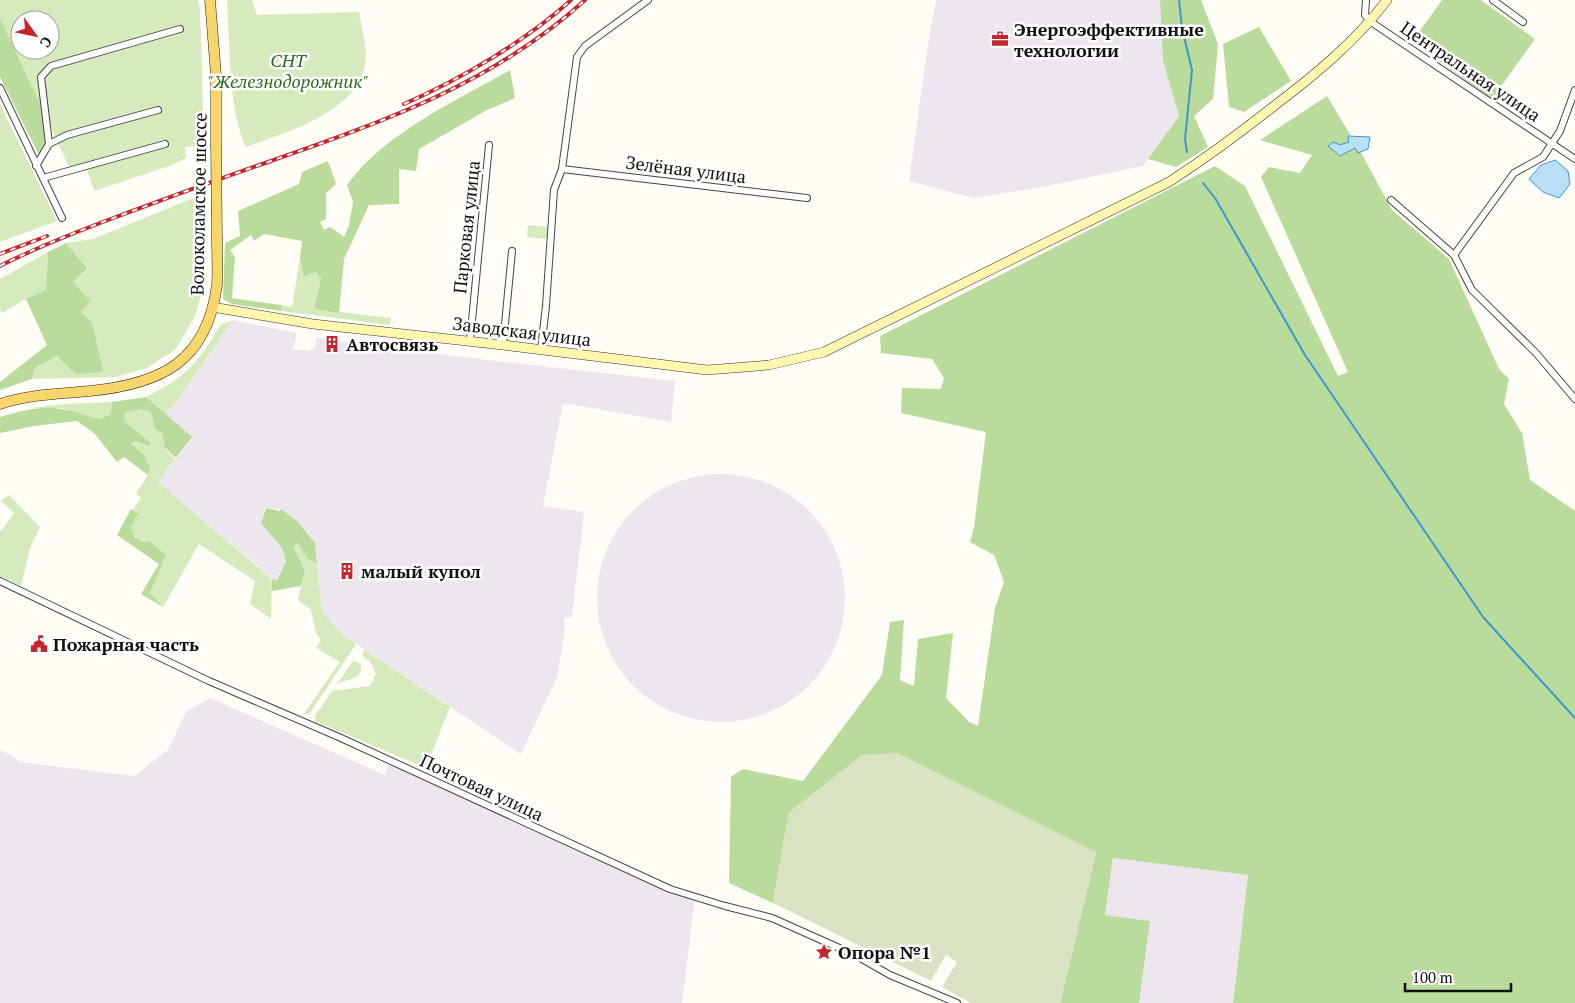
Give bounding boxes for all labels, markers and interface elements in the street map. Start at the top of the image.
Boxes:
north arrow [10,10,60,60]
street label: Центральная улица [1396,15,1546,127]
place label: Энергоэффективные технологии [1014,17,1204,62]
office icon: Энергоэффективные технологии [990,29,1010,49]
text: С [36,33,57,51]
park label: СНТ "Железнодорожник" [207,48,369,93]
street label: Волоколамское шоссе [184,112,212,296]
street label: Зелёная улица [624,150,748,188]
street label: Парковая улица [447,159,485,295]
street label: Заводская улица [451,311,593,351]
place label: Автосвязь [346,332,438,356]
building icon: Автосвязь [322,334,342,354]
place label: малый купол [361,559,481,583]
building icon: малый купол [337,561,357,581]
place label: Пожарная часть [53,632,199,656]
public building icon: Пожарная часть [29,634,49,654]
street label: Почтовая улица [416,748,548,826]
place label: Опора №1 [838,940,931,964]
place icon: Опора №1 [814,942,834,962]
scale bar [1405,960,1511,992]
text: 100 m [1412,967,1453,987]

